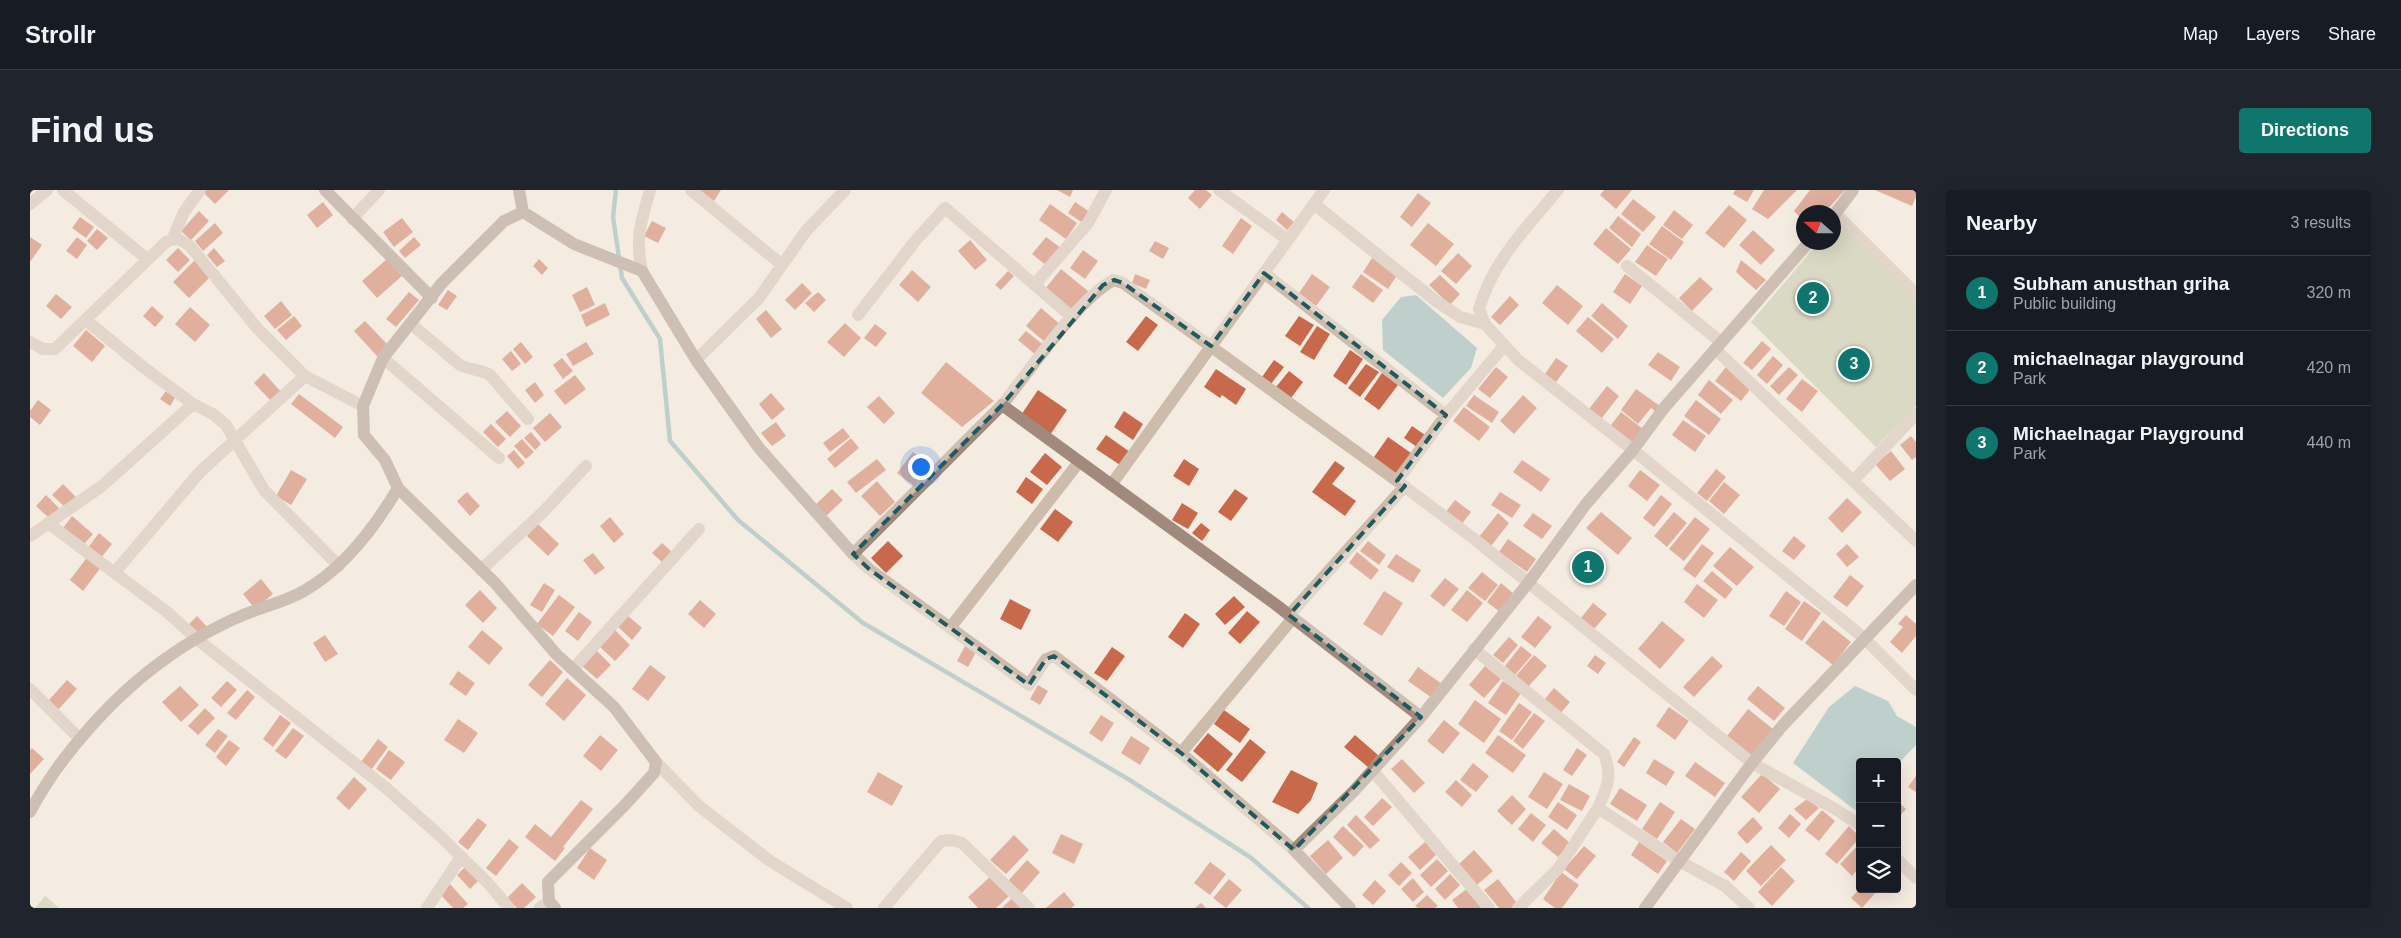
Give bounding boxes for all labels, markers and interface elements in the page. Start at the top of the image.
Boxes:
text: Strollr [25,21,96,48]
text: Map [2183,24,2218,44]
text: Layers [2246,24,2300,44]
text: Share [2328,24,2376,44]
button: Directions [2239,108,2371,153]
text: Find us [30,110,154,149]
north arrow [1796,205,1841,250]
text: Nearby [1966,211,2037,234]
text: 3 results [2291,214,2351,231]
text: Subham anusthan griha [2013,273,2229,294]
pin: 2 [1797,279,1829,317]
text: 1 [1978,284,1986,301]
text: 320 m [2307,284,2351,301]
text: Public building [2013,295,2116,312]
pin: 3 [1838,345,1870,383]
text: michaelnagar playground [2013,348,2244,369]
text: 2 [1978,359,1986,376]
text: 420 m [2307,359,2351,376]
text: Park [2013,370,2046,387]
text: Michaelnagar Playground [2013,423,2244,444]
text: 3 [1978,434,1986,451]
text: 440 m [2307,434,2351,451]
text: Park [2013,445,2046,462]
your location [908,454,934,480]
pin: 1 [1572,548,1604,586]
map controls [1856,758,1901,893]
button: + [1856,758,1901,803]
button: − [1856,803,1901,848]
button: layers [1856,848,1901,893]

